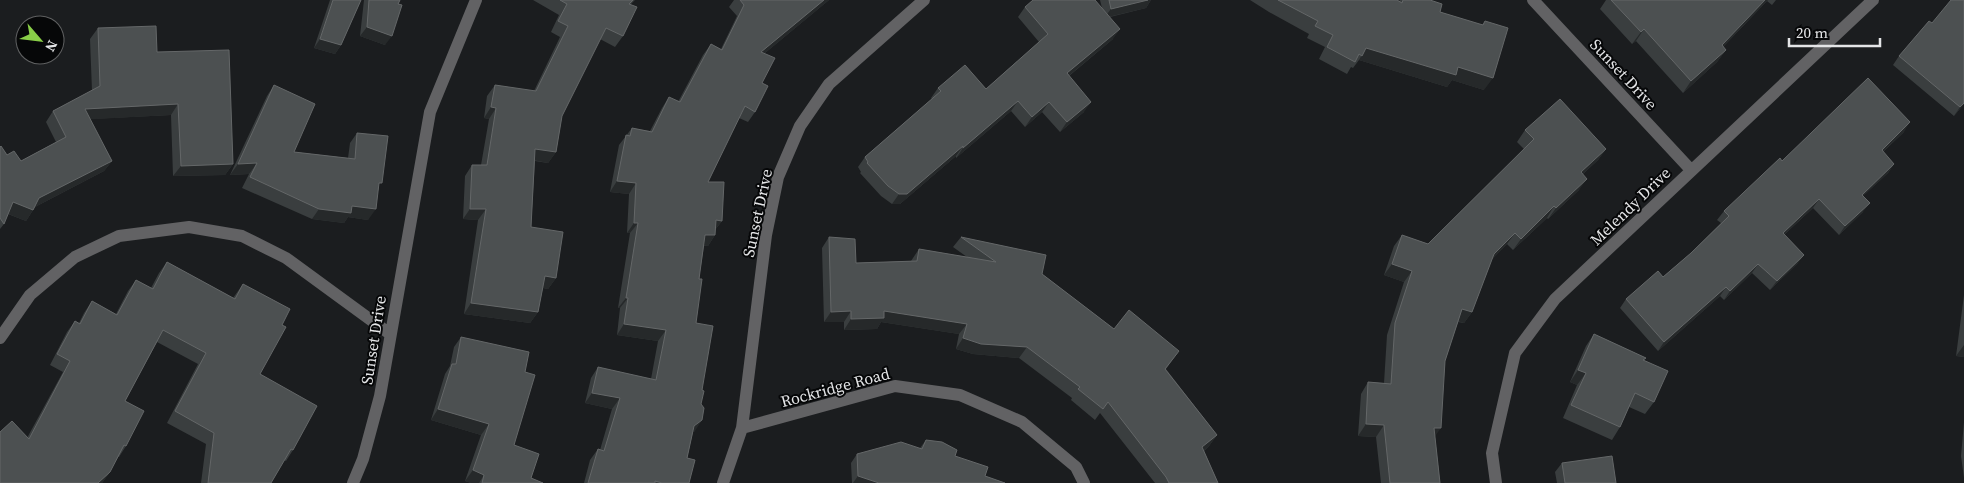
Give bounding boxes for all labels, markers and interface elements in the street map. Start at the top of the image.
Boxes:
north arrow [15,15,65,65]
scale bar [1789,15,1880,47]
text: 20 m [1796,22,1828,43]
street label: Sunset Drive [1585,34,1663,114]
text: N [40,37,63,55]
street label: Melendy Drive [1585,162,1675,250]
street label: Sunset Drive [737,167,777,259]
street label: Sunset Drive [355,294,391,386]
street label: Rockridge Road [778,362,892,412]

